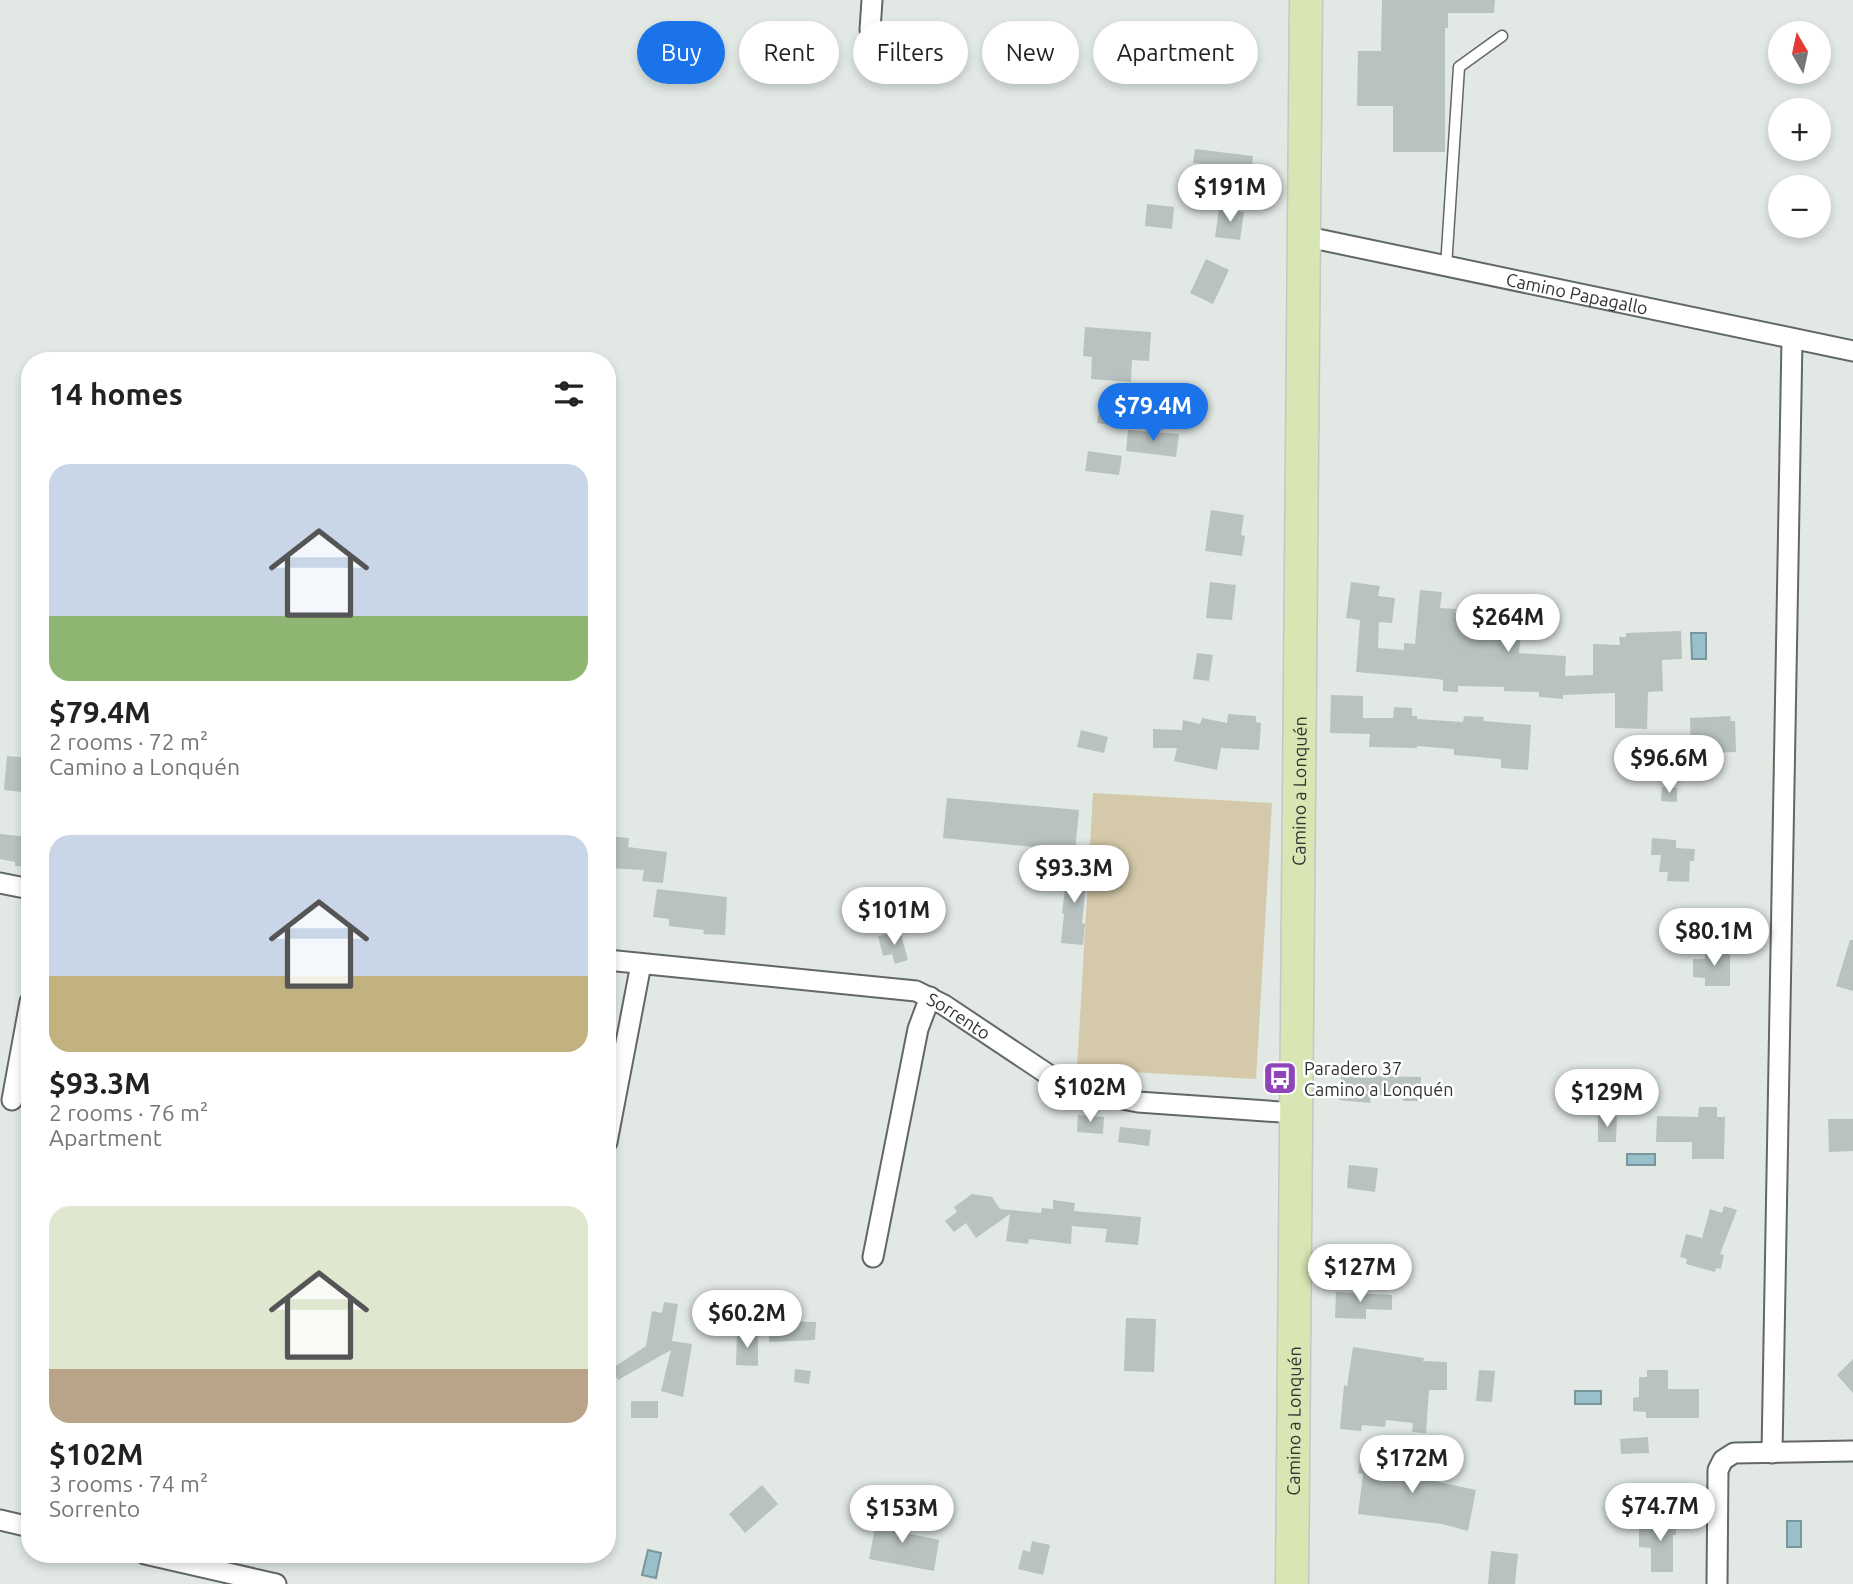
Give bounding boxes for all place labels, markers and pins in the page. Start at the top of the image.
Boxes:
pin: $191M [1181,164,1279,224]
pin: $79.4M [1096,384,1210,443]
pin: $264M [1459,594,1557,654]
pin: $96.6M [1612,736,1726,795]
pin: $93.3M [1017,846,1131,905]
pin: $101M [845,888,943,947]
pin: $80.1M [1657,908,1771,968]
place label: Paradero 37 Camino a Lonquén [1304,1058,1454,1099]
bus stop icon: Paradero 37 Camino a Lonquén [1261,1059,1299,1097]
pin: $102M [1041,1064,1139,1124]
pin: $129M [1558,1070,1656,1129]
pin: $127M [1311,1244,1409,1304]
pin: $60.2M [690,1290,804,1350]
pin: $172M [1363,1436,1461,1495]
pin: $74.7M [1603,1484,1717,1543]
pin: $153M [853,1486,951,1545]

